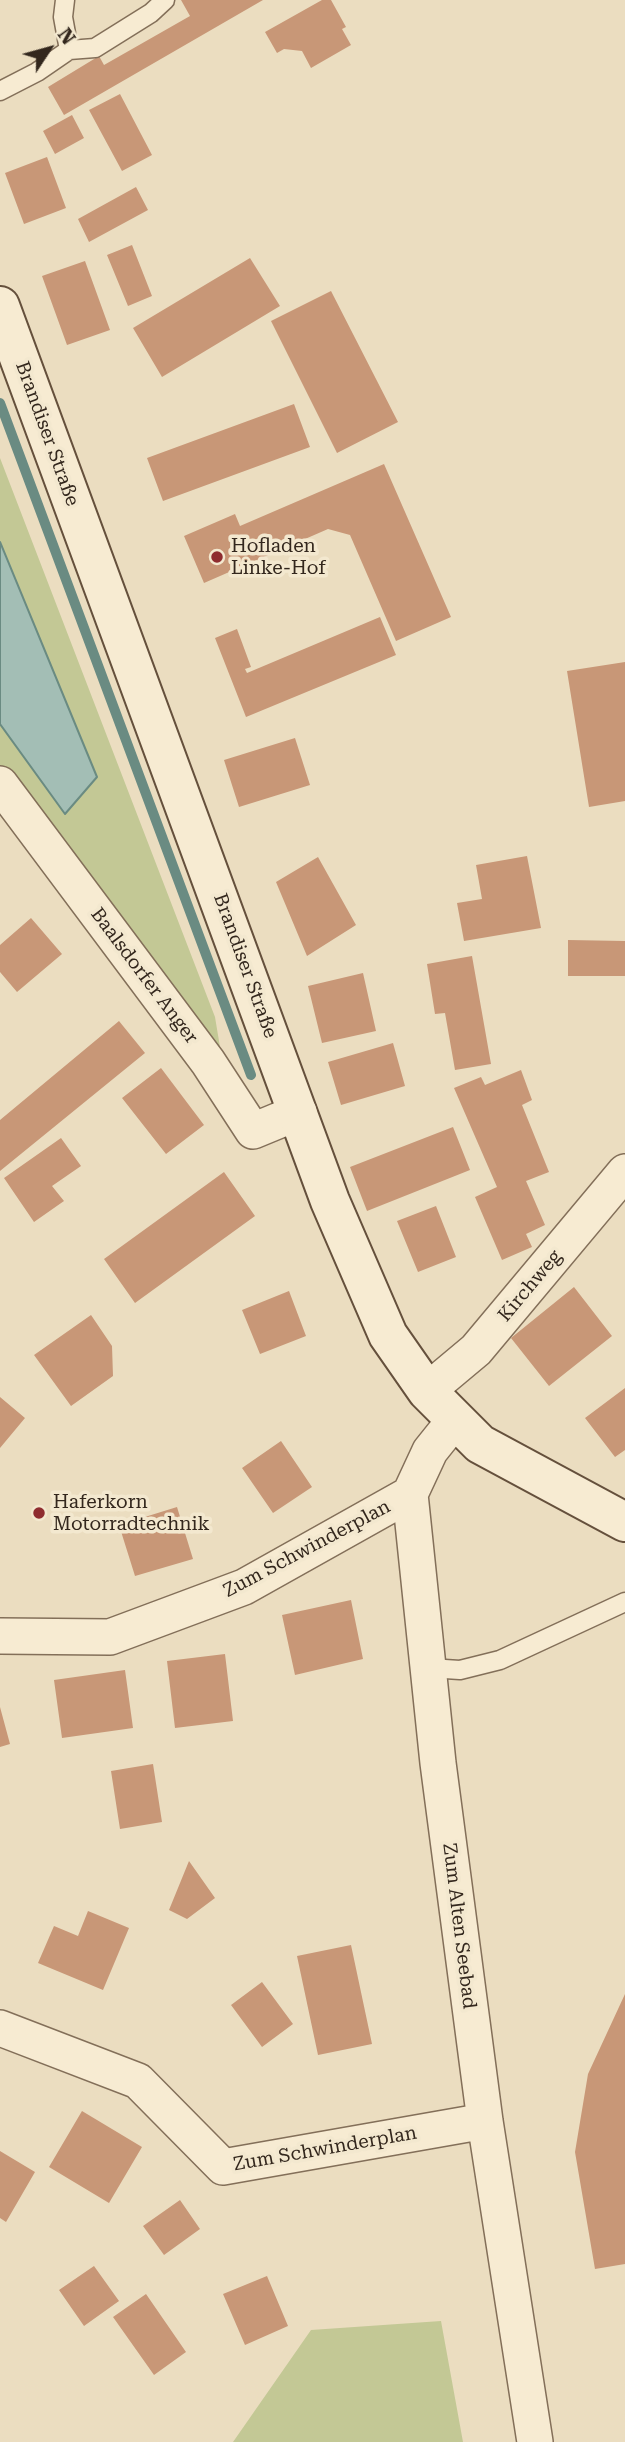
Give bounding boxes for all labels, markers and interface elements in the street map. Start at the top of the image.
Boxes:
north arrow [14,14,84,84]
text: N [53,24,80,49]
street label: Brandiser Straße [10,359,84,509]
place label: Hofladen Linke-Hof [231,535,326,579]
marker: Hofladen Linke-Hof [209,549,225,565]
street label: Brandiser Straße [208,891,282,1041]
street label: Baalsdorfer Anger [86,904,202,1048]
street label: Kirchweg [493,1245,567,1327]
place label: Haferkorn Motorradtechnik [53,1491,210,1535]
street label: Zum Schwinderplan [220,1495,394,1603]
marker: Haferkorn Motorradtechnik [31,1505,47,1521]
street label: Zum Alten Seebad [438,1842,480,2010]
street label: Zum Schwinderplan [231,2122,419,2176]

